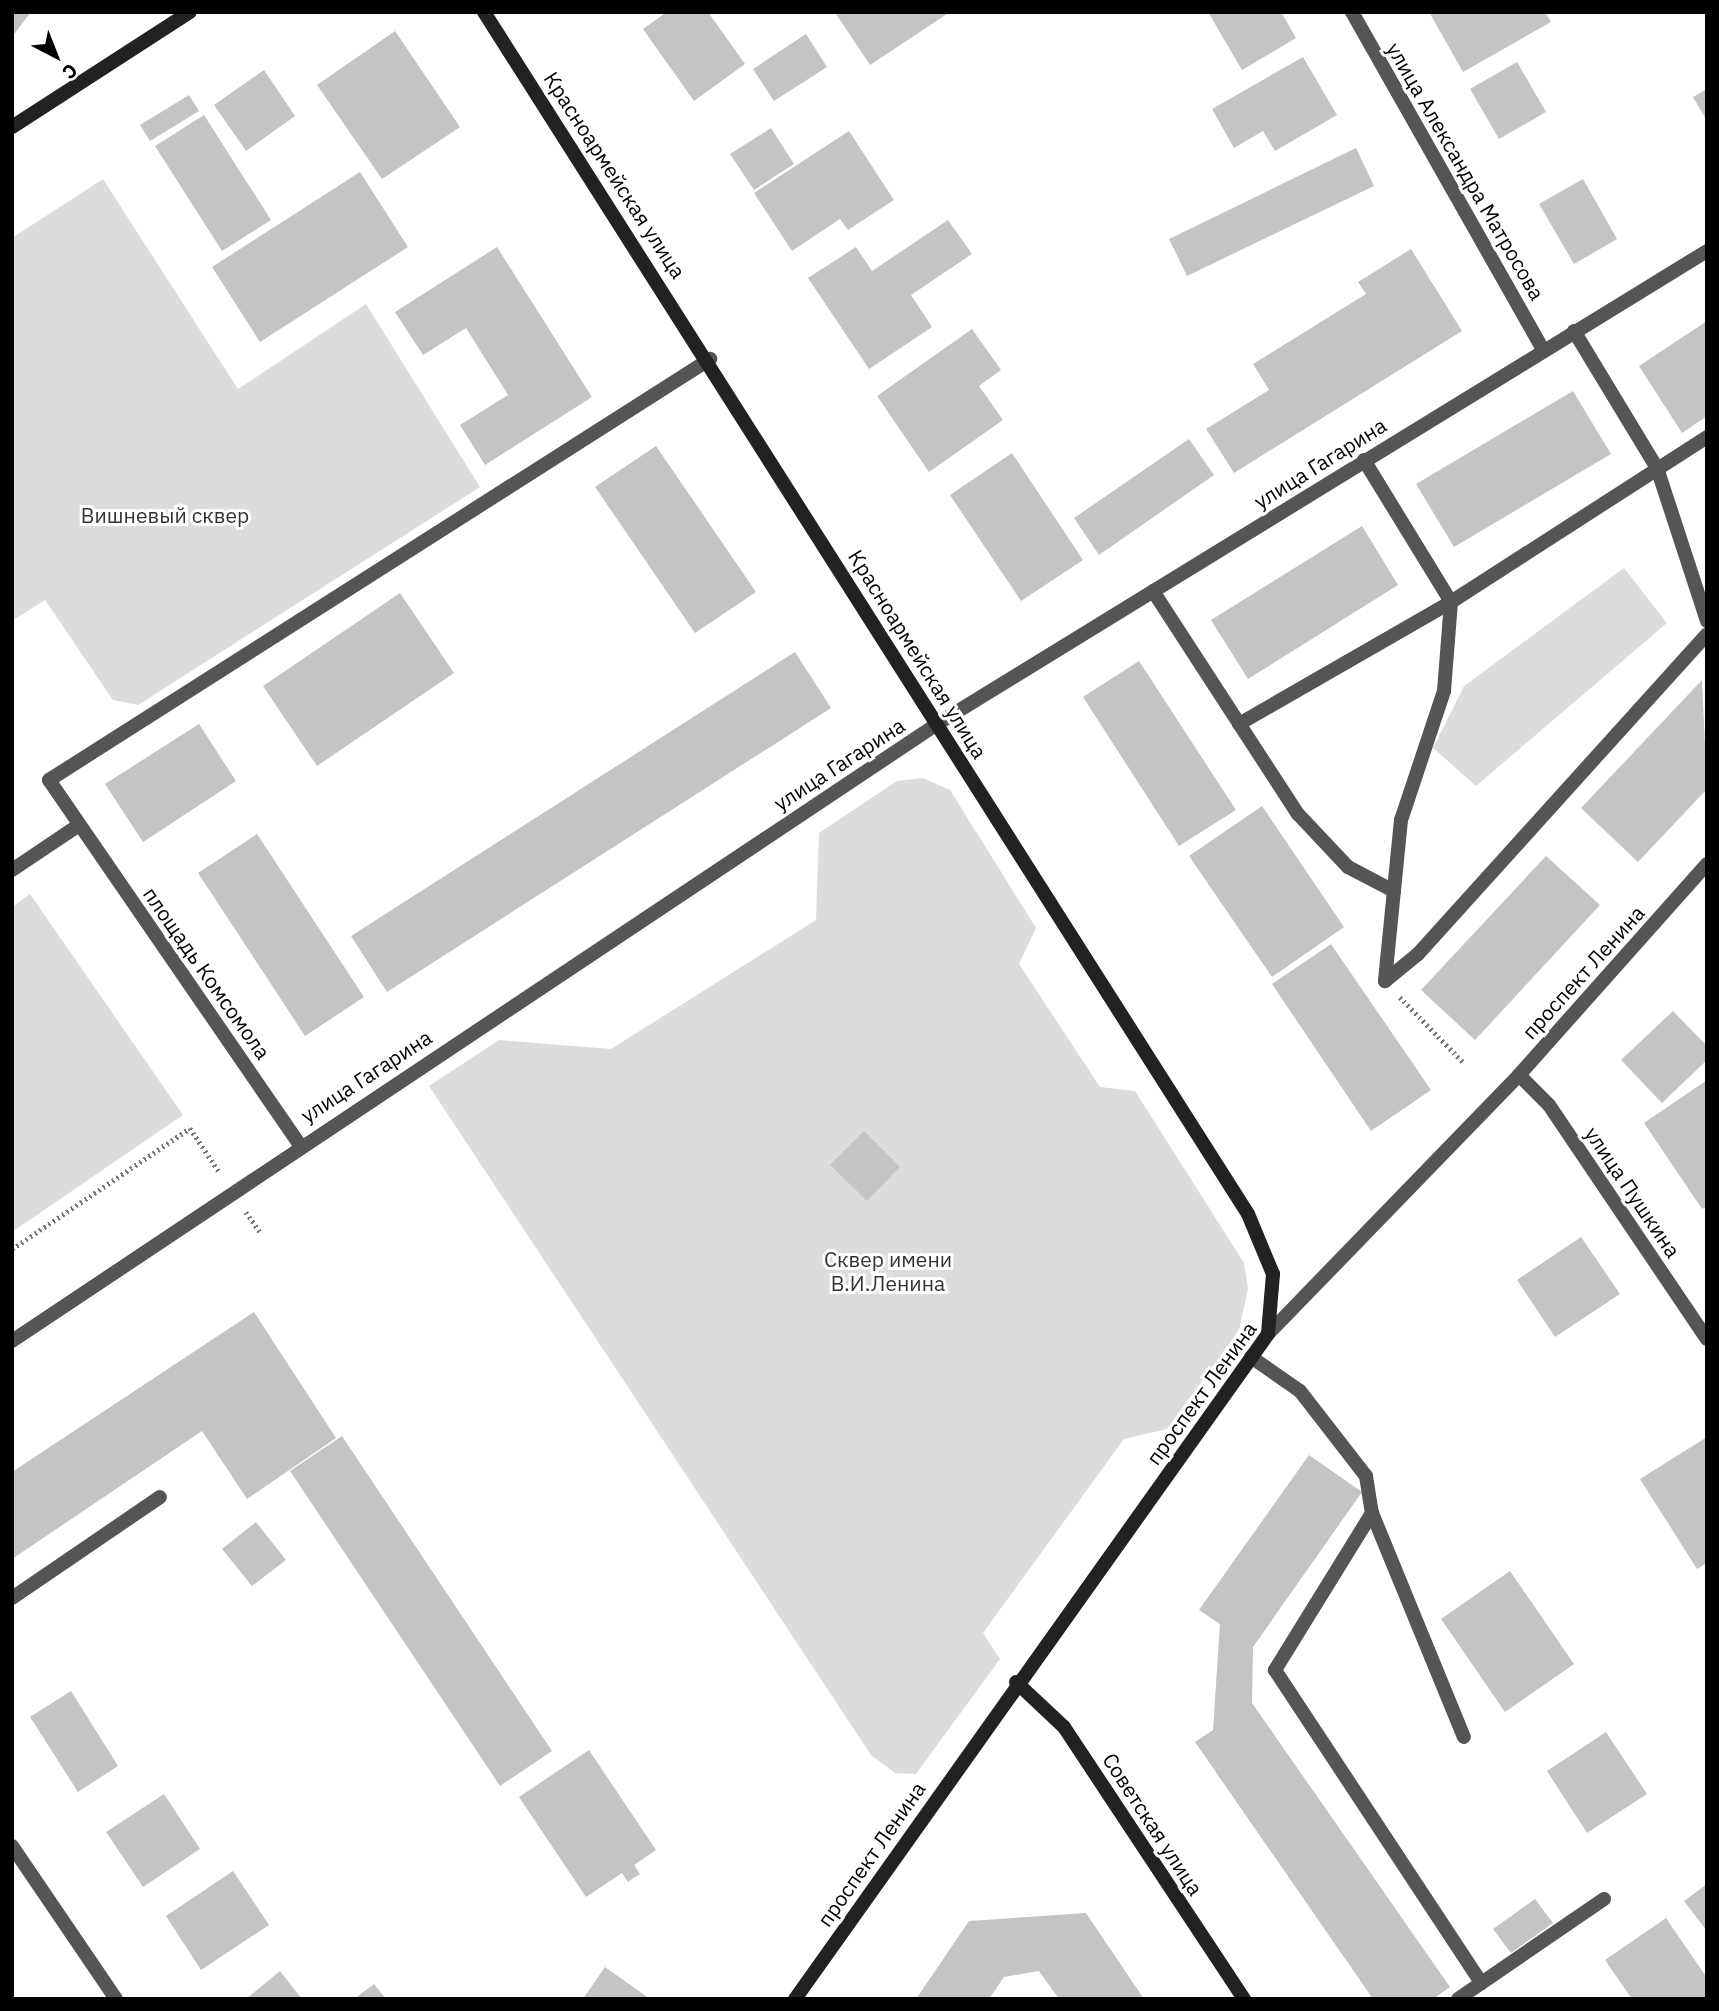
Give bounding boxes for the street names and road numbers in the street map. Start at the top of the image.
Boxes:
street label: улица Александра Матросова [1382,38,1550,304]
street label: Красноармейская улица [539,67,691,283]
street label: улица Гагарина [1249,412,1391,514]
street label: Красноармейская улица [843,545,993,763]
street label: улица Гагарина [769,712,909,816]
street label: площадь Комсомола [138,882,276,1064]
street label: проспект Ленина [1517,900,1649,1044]
street label: улица Гагарина [296,1024,436,1128]
street label: улица Пушкина [1580,1122,1686,1262]
street label: проспект Ленина [1141,1317,1261,1469]
street label: Советская улица [1098,1748,1208,1900]
street label: проспект Ленина [812,1777,930,1931]

